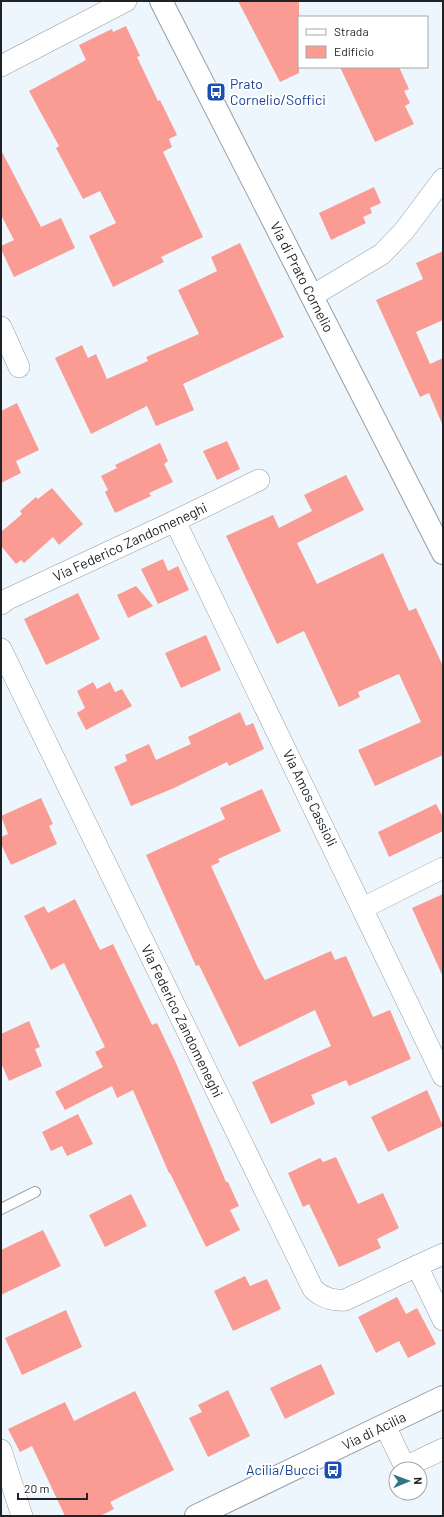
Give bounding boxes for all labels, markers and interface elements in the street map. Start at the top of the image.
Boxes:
legend [298,16,428,68]
text: Strada [334,24,369,38]
text: Edificio [334,44,374,58]
place label: Prato Cornelio/Soffici [230,75,326,108]
bus stop icon: Prato Cornelio/Soffici [205,81,227,103]
street label: Via di Prato Cornelio [267,219,338,335]
street label: Via Federico Zandomeneghi [50,498,210,585]
street label: Via Amos Cassioli [280,747,341,849]
street label: Via Federico Zandomeneghi [138,942,227,1100]
street label: Via di Acilia [339,1408,408,1453]
bus stop icon: Acilia/Bucci [322,1459,344,1481]
place label: Acilia/Bucci [246,1461,319,1478]
north arrow [388,1461,428,1501]
scale bar [18,1475,87,1501]
text: N [412,1477,425,1485]
text: 20 m [24,1481,50,1495]

